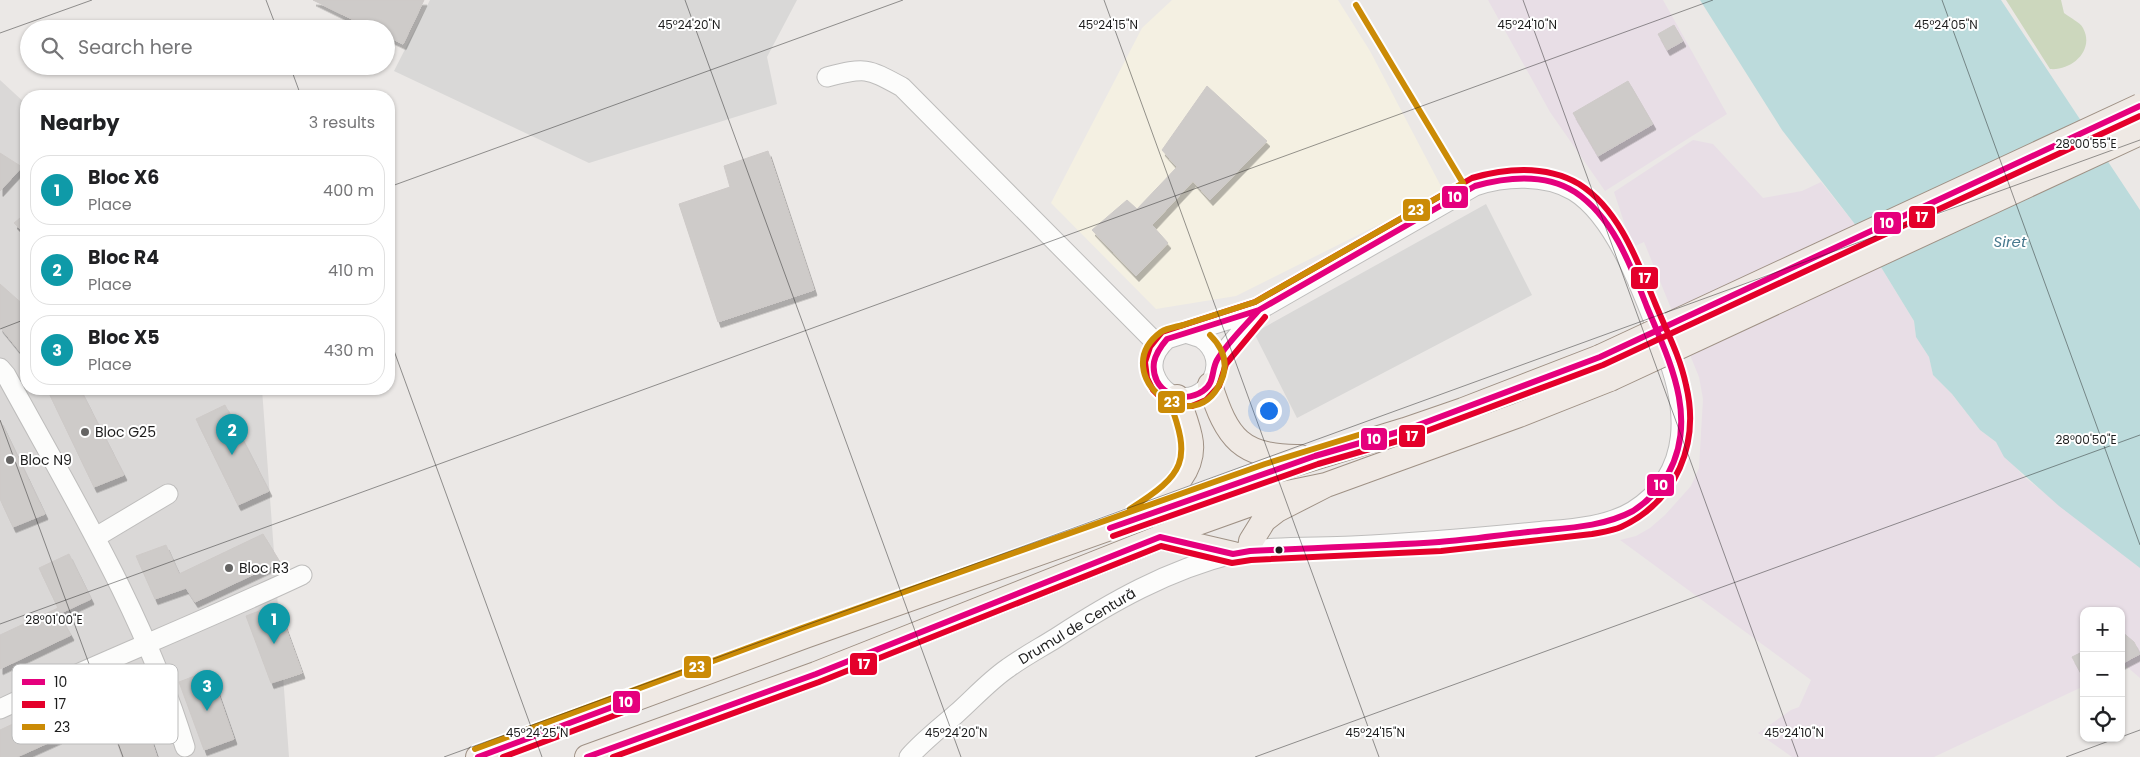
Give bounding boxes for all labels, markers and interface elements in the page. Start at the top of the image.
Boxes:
text: 45°24'20"N [658,16,720,33]
text: 45°24'15"N [1078,16,1138,33]
text: 45°24'10"N [1497,16,1557,33]
text: 45°24'05"N [1914,16,1978,33]
search box [20,20,395,75]
icon: search [38,34,66,62]
text: Search here [78,34,192,61]
text: Nearby [40,108,120,137]
text: 3 results [309,111,375,134]
text: 28°00'55"E [2055,135,2117,152]
text: Bloc X6 [88,164,159,191]
text: 1 [54,179,60,202]
text: 400 m [323,179,374,202]
line badge: 10 [1441,185,1469,209]
text: 10 [1448,187,1462,207]
text: Place [88,193,132,216]
line badge: 23 [1402,198,1431,222]
text: 23 [1408,200,1424,220]
line badge: 17 [1908,205,1936,229]
text: 17 [1916,207,1929,227]
line badge: 10 [1873,211,1902,235]
text: 10 [1880,213,1894,233]
water label: Siret [1994,231,2027,252]
text: Bloc R4 [88,244,159,271]
text: 2 [52,259,62,282]
text: 410 m [328,259,374,282]
line badge: 17 [1630,266,1659,290]
text: 17 [1639,268,1652,288]
text: Place [88,273,132,296]
text: Bloc X5 [88,324,160,351]
text: 3 [52,339,62,362]
text: 430 m [324,339,374,362]
text: Place [88,353,132,376]
line badge: 23 [1157,390,1186,414]
text: 23 [1164,392,1180,412]
your location [1256,398,1282,424]
pin: 2 [216,414,248,455]
place label: Bloc G25 [95,422,156,442]
line badge: 17 [1398,424,1426,448]
marker: Bloc G25 [79,426,91,438]
text: 17 [1406,426,1419,446]
line badge: 10 [1360,427,1388,451]
text: 10 [1367,429,1381,449]
text: 28°00'50"E [2055,431,2117,448]
place label: Bloc N9 [20,450,72,470]
marker: Bloc N9 [4,454,16,466]
line badge: 10 [1646,473,1675,497]
text: 10 [1654,475,1668,495]
unlabelled marker [1274,545,1284,555]
place label: Bloc R3 [239,558,289,578]
marker: Bloc R3 [223,562,235,574]
street label: Drumul de Centură [1015,583,1139,669]
pin: 1 [258,603,290,644]
map controls [2080,607,2125,742]
button: + [2080,607,2125,652]
text: 28°01'00"E [25,611,83,628]
line badge: 17 [849,652,878,676]
button: − [2080,652,2125,697]
text: 17 [858,654,871,674]
line badge: 23 [683,655,712,679]
text: 23 [689,657,705,677]
legend [12,664,178,744]
pin: 3 [191,670,223,711]
text: 10 [54,672,67,692]
line badge: 10 [612,690,641,714]
text: 10 [619,692,633,712]
text: 17 [54,694,66,714]
button: locate [2080,697,2125,742]
text: 23 [54,717,70,737]
text: 45°24'25"N [506,724,568,741]
text: 45°24'20"N [925,724,987,741]
text: 45°24'15"N [1345,724,1405,741]
text: 45°24'10"N [1764,724,1824,741]

